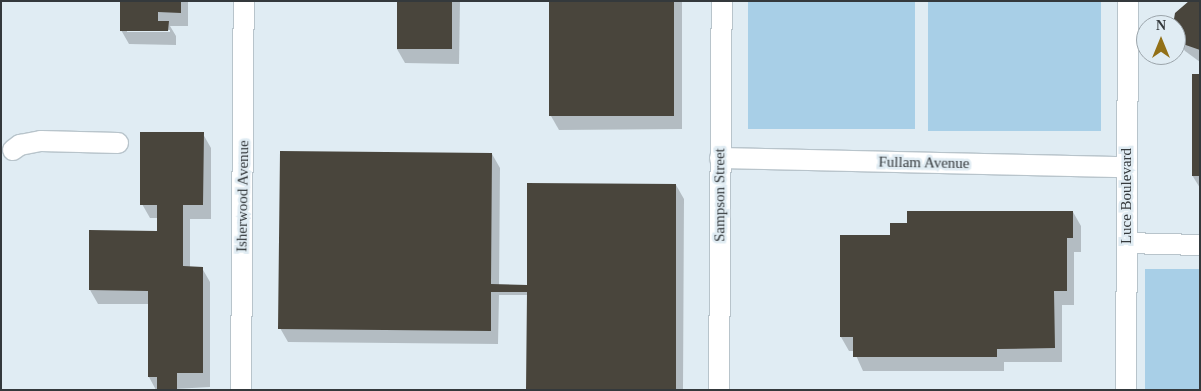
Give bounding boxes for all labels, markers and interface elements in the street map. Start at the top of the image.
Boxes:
north arrow [1136,15,1186,65]
text: N [1156,18,1166,33]
street label: Isherwood Avenue [233,140,253,252]
street label: Sampson Street [711,148,729,242]
street label: Luce Boulevard [1118,148,1136,244]
street label: Fullam Avenue [878,153,970,173]

